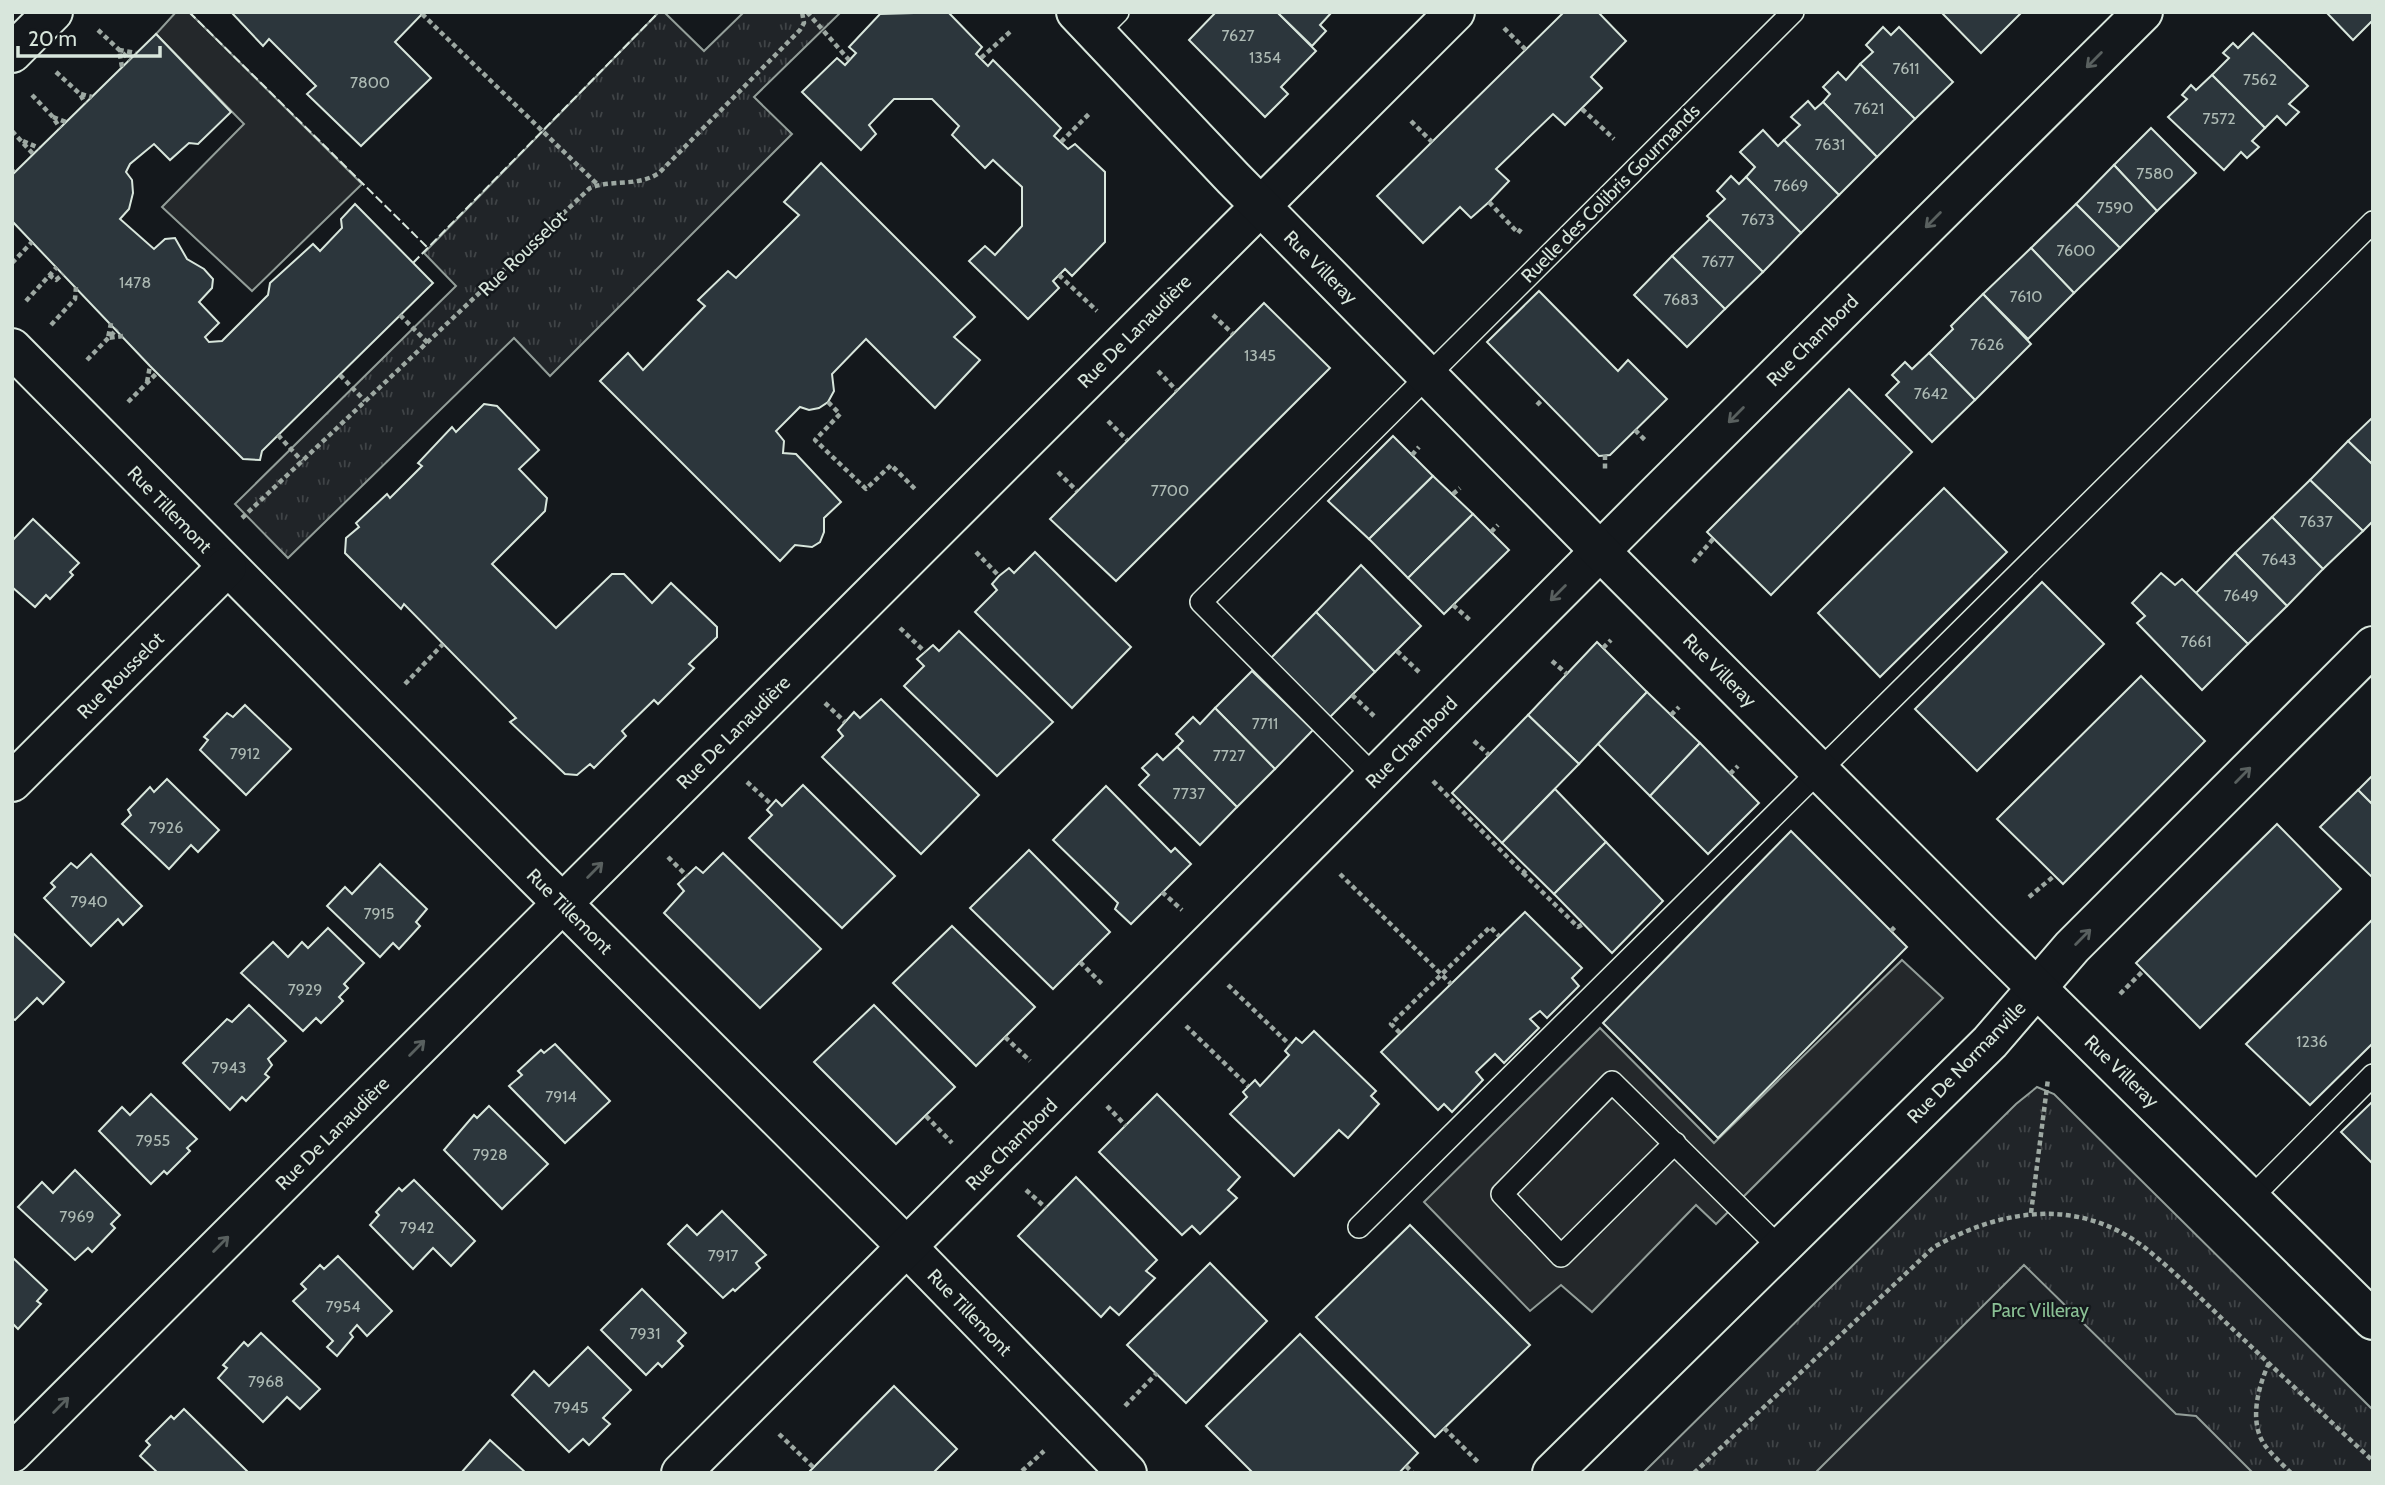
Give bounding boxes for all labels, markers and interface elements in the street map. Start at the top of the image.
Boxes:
scale bar [18,14,159,58]
text: 20 m [28,26,77,51]
house number: 7627 [1221,26,1255,45]
house number: 1354 [1249,48,1281,67]
one-way arrow [2086,52,2103,69]
house number: 7611 [1892,59,1920,78]
house number: 7562 [2243,70,2277,89]
house number: 7800 [350,73,390,92]
street label: Ruelle des Colibris Gourmands [1516,99,1705,287]
house number: 7621 [1854,99,1884,118]
house number: 7572 [2202,109,2236,128]
house number: 7631 [1815,135,1845,154]
house number: 7580 [2136,164,2174,183]
house number: 7669 [1774,176,1808,195]
house number: 7590 [2097,198,2133,217]
street label: Rue Rousselot [474,205,571,301]
house number: 7673 [1741,210,1775,229]
one-way arrow [1924,212,1941,229]
street label: Rue Villeray [1279,226,1362,309]
house number: 7600 [2056,241,2096,260]
house number: 7677 [1702,252,1734,271]
street label: Rue De Lanaudière [1073,270,1196,393]
house number: 1478 [119,273,151,292]
house number: 7610 [2009,287,2043,306]
house number: 7683 [1663,290,1699,309]
street label: Rue Chambord [1762,290,1863,391]
house number: 7626 [1970,335,2004,354]
house number: 1345 [1244,346,1276,365]
house number: 7642 [1914,384,1948,403]
one-way arrow [1728,406,1745,423]
street label: Rue Tillemont [123,461,217,558]
house number: 7700 [1151,481,1189,500]
house number: 7637 [2299,512,2333,531]
house number: 7643 [2262,550,2296,569]
one-way arrow [1550,585,1567,602]
house number: 7649 [2223,586,2259,605]
street label: Rue Rousselot [72,627,169,724]
street label: Rue Villeray [1678,629,1761,712]
house number: 7661 [2181,632,2211,651]
street label: Rue De Lanaudière [672,671,795,794]
street label: Rue Chambord [1361,692,1462,793]
house number: 7711 [1252,714,1278,733]
house number: 7912 [230,744,260,763]
house number: 7727 [1213,746,1245,765]
one-way arrow [2235,767,2252,784]
house number: 7737 [1173,784,1205,803]
house number: 7926 [149,818,183,837]
one-way arrow [586,862,603,879]
street label: Rue Tillemont [522,864,618,959]
house number: 7940 [70,892,108,911]
house number: 7915 [363,904,395,923]
one-way arrow [2074,928,2091,945]
house number: 7929 [288,980,322,999]
street label: Rue De Normanville [1902,996,2031,1128]
street label: Rue Villeray [2080,1030,2164,1113]
house number: 1236 [2296,1032,2328,1051]
one-way arrow [408,1040,425,1057]
house number: 7943 [211,1058,247,1077]
street label: Rue De Lanaudière [271,1072,394,1195]
house number: 7914 [545,1087,577,1106]
street label: Rue Chambord [961,1094,1062,1195]
house number: 7955 [136,1131,170,1150]
house number: 7928 [472,1145,508,1164]
house number: 7969 [59,1207,95,1226]
house number: 7942 [400,1218,434,1237]
one-way arrow [213,1235,230,1252]
house number: 7917 [708,1246,738,1265]
street label: Rue Tillemont [923,1264,1017,1361]
house number: 7954 [325,1297,361,1316]
park label: Parc Villeray [1991,1299,2089,1322]
house number: 7931 [629,1324,661,1343]
house number: 7968 [248,1372,284,1391]
one-way arrow [52,1396,69,1413]
house number: 7945 [553,1398,589,1417]

